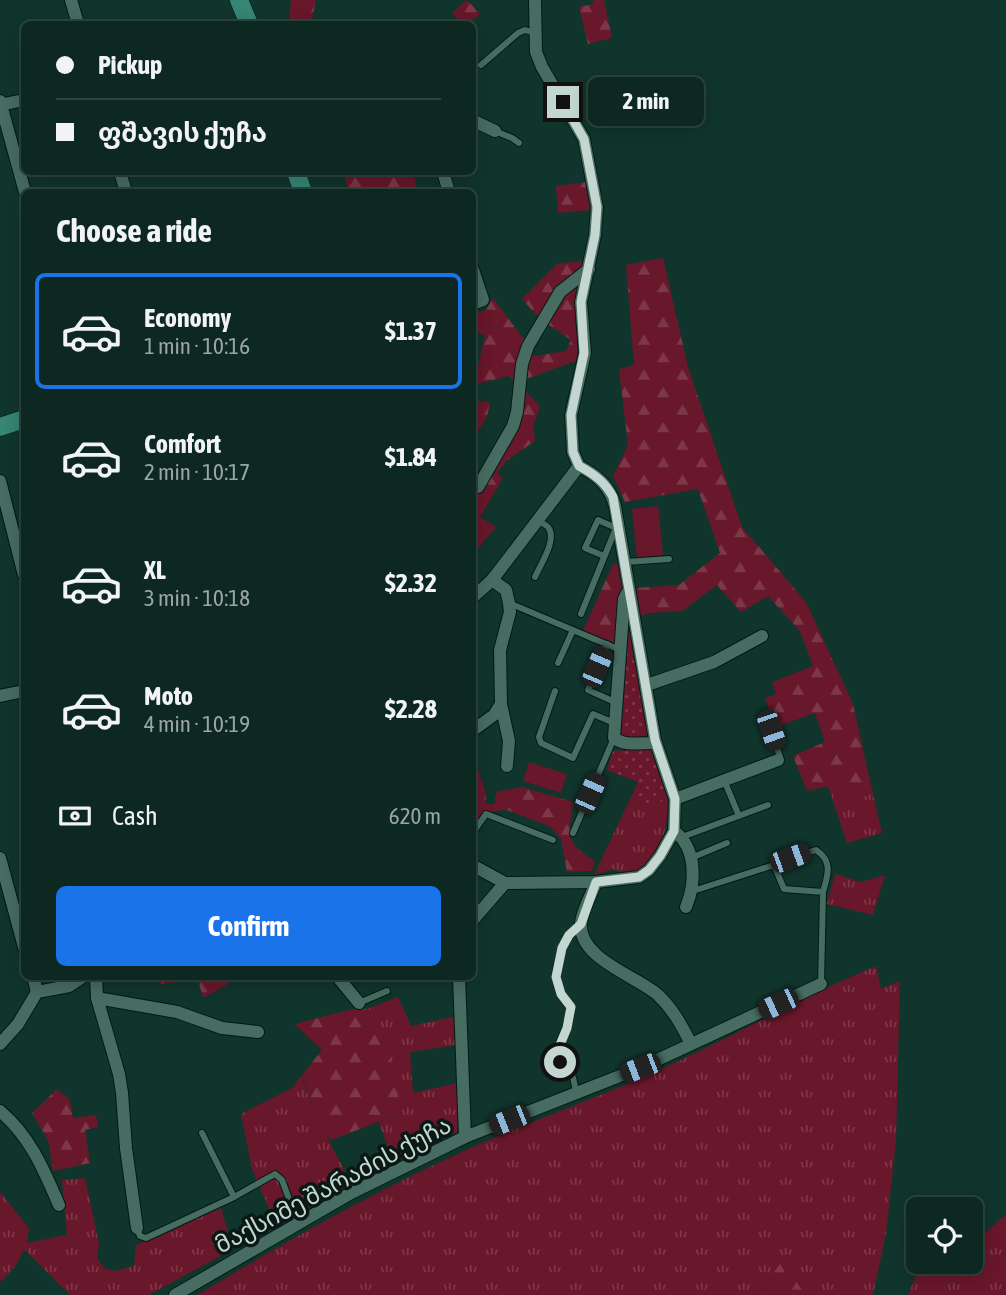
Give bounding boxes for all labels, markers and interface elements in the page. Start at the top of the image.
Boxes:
text: Pickup [98,50,162,80]
callout: 2 min [588,78,703,126]
route end [547,86,579,118]
text: 2 min [623,88,669,114]
text: ფშავის ქუჩა [98,118,267,148]
text: Choose a ride [56,212,212,249]
icon: car [60,300,123,363]
text: Economy [144,303,231,333]
text: $1.37 [385,316,437,346]
text: 1 min · 10:16 [144,333,250,359]
icon: car [60,426,123,489]
text: Comfort [144,429,221,459]
text: $1.84 [385,442,437,472]
text: 2 min · 10:17 [144,459,250,485]
icon: car [60,552,123,615]
text: XL [144,555,166,585]
text: $2.32 [385,568,437,598]
text: 3 min · 10:18 [144,585,250,611]
car [580,644,615,690]
icon: car [60,678,123,741]
text: Moto [144,681,193,711]
text: $2.28 [385,694,437,724]
car [755,707,788,753]
text: 4 min · 10:19 [144,711,250,737]
car [572,770,609,816]
icon: cash [56,797,94,835]
text: Cash [112,801,158,831]
text: 620 m [389,803,441,829]
car [767,841,814,875]
button: Confirm [56,886,441,966]
car [755,986,802,1022]
route start [544,1046,576,1078]
car [617,1051,664,1085]
car [486,1102,533,1138]
street label: მაქსიმე შარაძის ქუჩა [210,1111,456,1259]
map controls [906,1197,983,1274]
button: locate [906,1197,983,1274]

